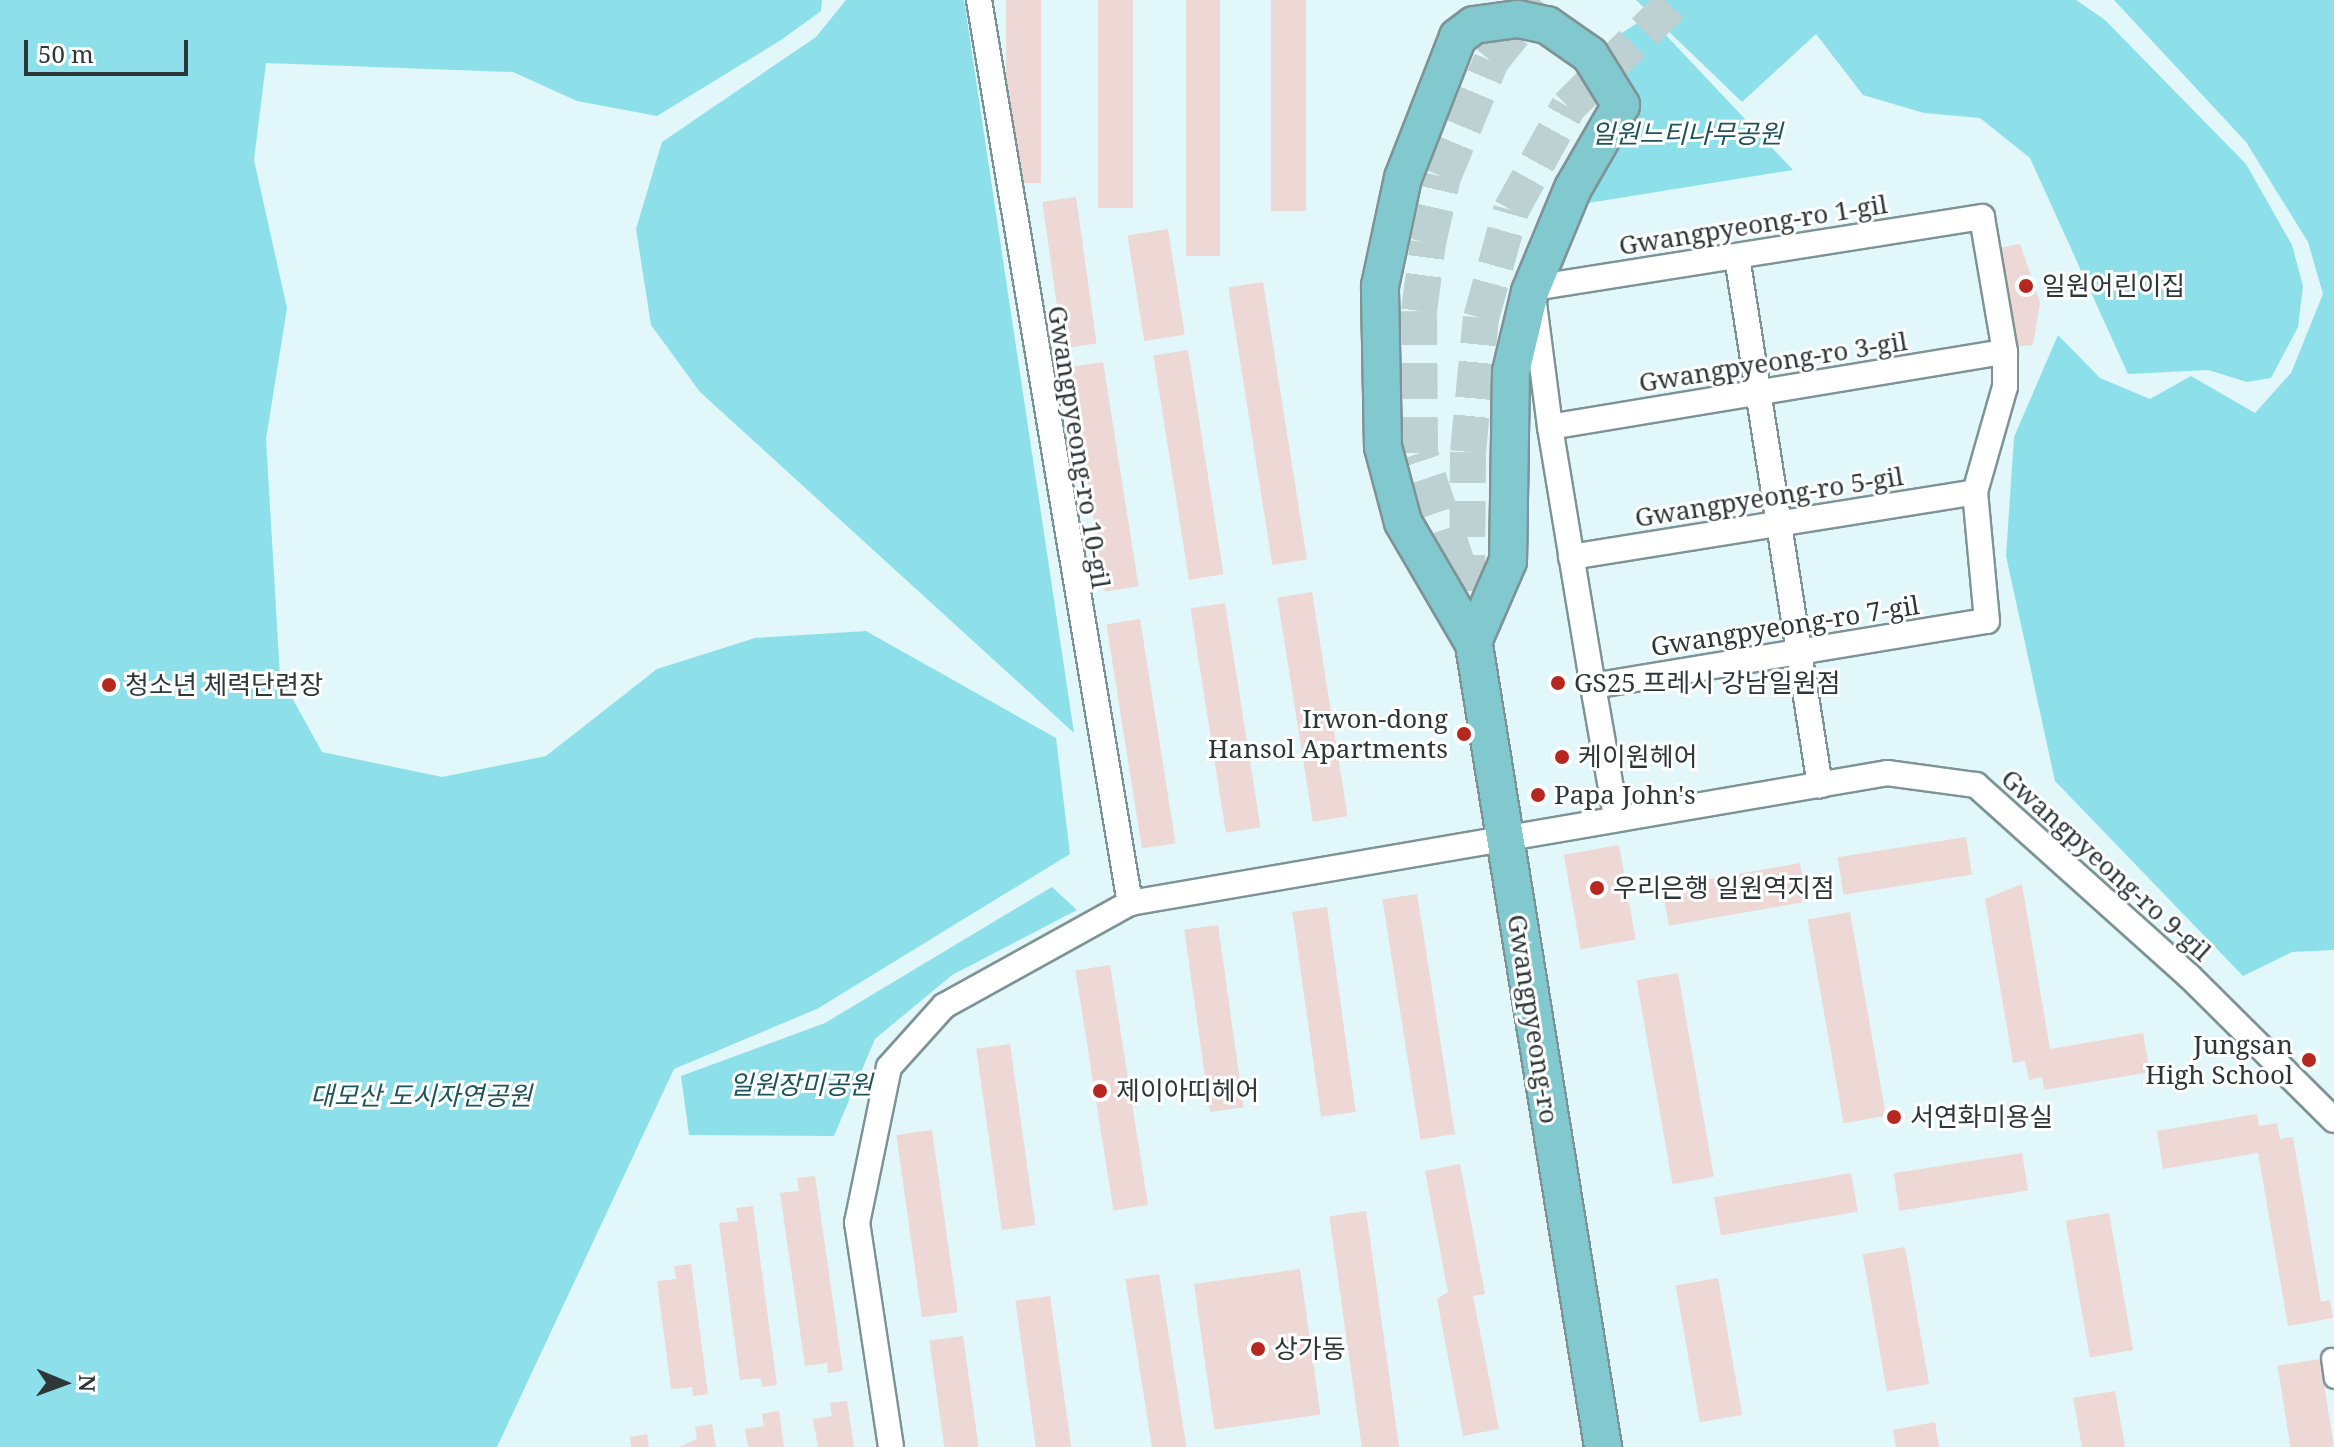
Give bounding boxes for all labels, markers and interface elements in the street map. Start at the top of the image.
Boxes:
scale bar [28,24,192,74]
text: 50 m [38,37,94,70]
park label: 일원느티나무공원 [1591,118,1783,150]
street label: Gwangpyeong-ro 1-gil [1617,188,1889,262]
place label: 일원어린이집 [2042,270,2186,302]
marker: 일원어린이집 [2017,277,2035,295]
street label: Gwangpyeong-ro 10-gil [1041,303,1117,591]
street label: Gwangpyeong-ro 3-gil [1637,325,1909,399]
street label: Gwangpyeong-ro 5-gil [1633,460,1905,534]
street label: Gwangpyeong-ro 7-gil [1649,589,1921,663]
place label: GS25 프레시 강남일원점 [1574,667,1841,699]
place label: 청소년 체력단련장 [125,669,323,701]
marker: GS25 프레시 강남일원점 [1549,674,1567,692]
marker: 청소년 체력단련장 [100,676,118,694]
place label: Irwon-dong Hansol Apartments [1208,703,1448,764]
marker: Irwon-dong Hansol Apartments [1455,725,1473,743]
place label: 케이원헤어 [1578,741,1698,773]
marker: 케이원헤어 [1553,748,1571,766]
street label: Gwangpyeong-ro 9-gil [1995,763,2217,967]
place label: Papa John's [1554,779,1696,811]
marker: Papa John's [1529,786,1547,804]
place label: 우리은행 일원역지점 [1613,872,1835,904]
marker: 우리은행 일원역지점 [1588,879,1606,897]
street label: Gwangpyeong-ro [1501,912,1565,1126]
place label: Jungsan High School [2145,1029,2293,1090]
marker: Jungsan High School [2300,1051,2318,1069]
park label: 일원장미공원 [729,1069,873,1101]
place label: 제이아띠헤어 [1116,1075,1260,1107]
park label: 대모산 도시자연공원 [310,1080,532,1112]
marker: 제이아띠헤어 [1091,1082,1109,1100]
place label: 서연화미용실 [1910,1101,2054,1133]
marker: 서연화미용실 [1885,1108,1903,1126]
place label: 상가동 [1274,1333,1346,1365]
marker: 상가동 [1249,1340,1267,1358]
north arrow [24,1343,104,1423]
text: N [73,1374,103,1392]

